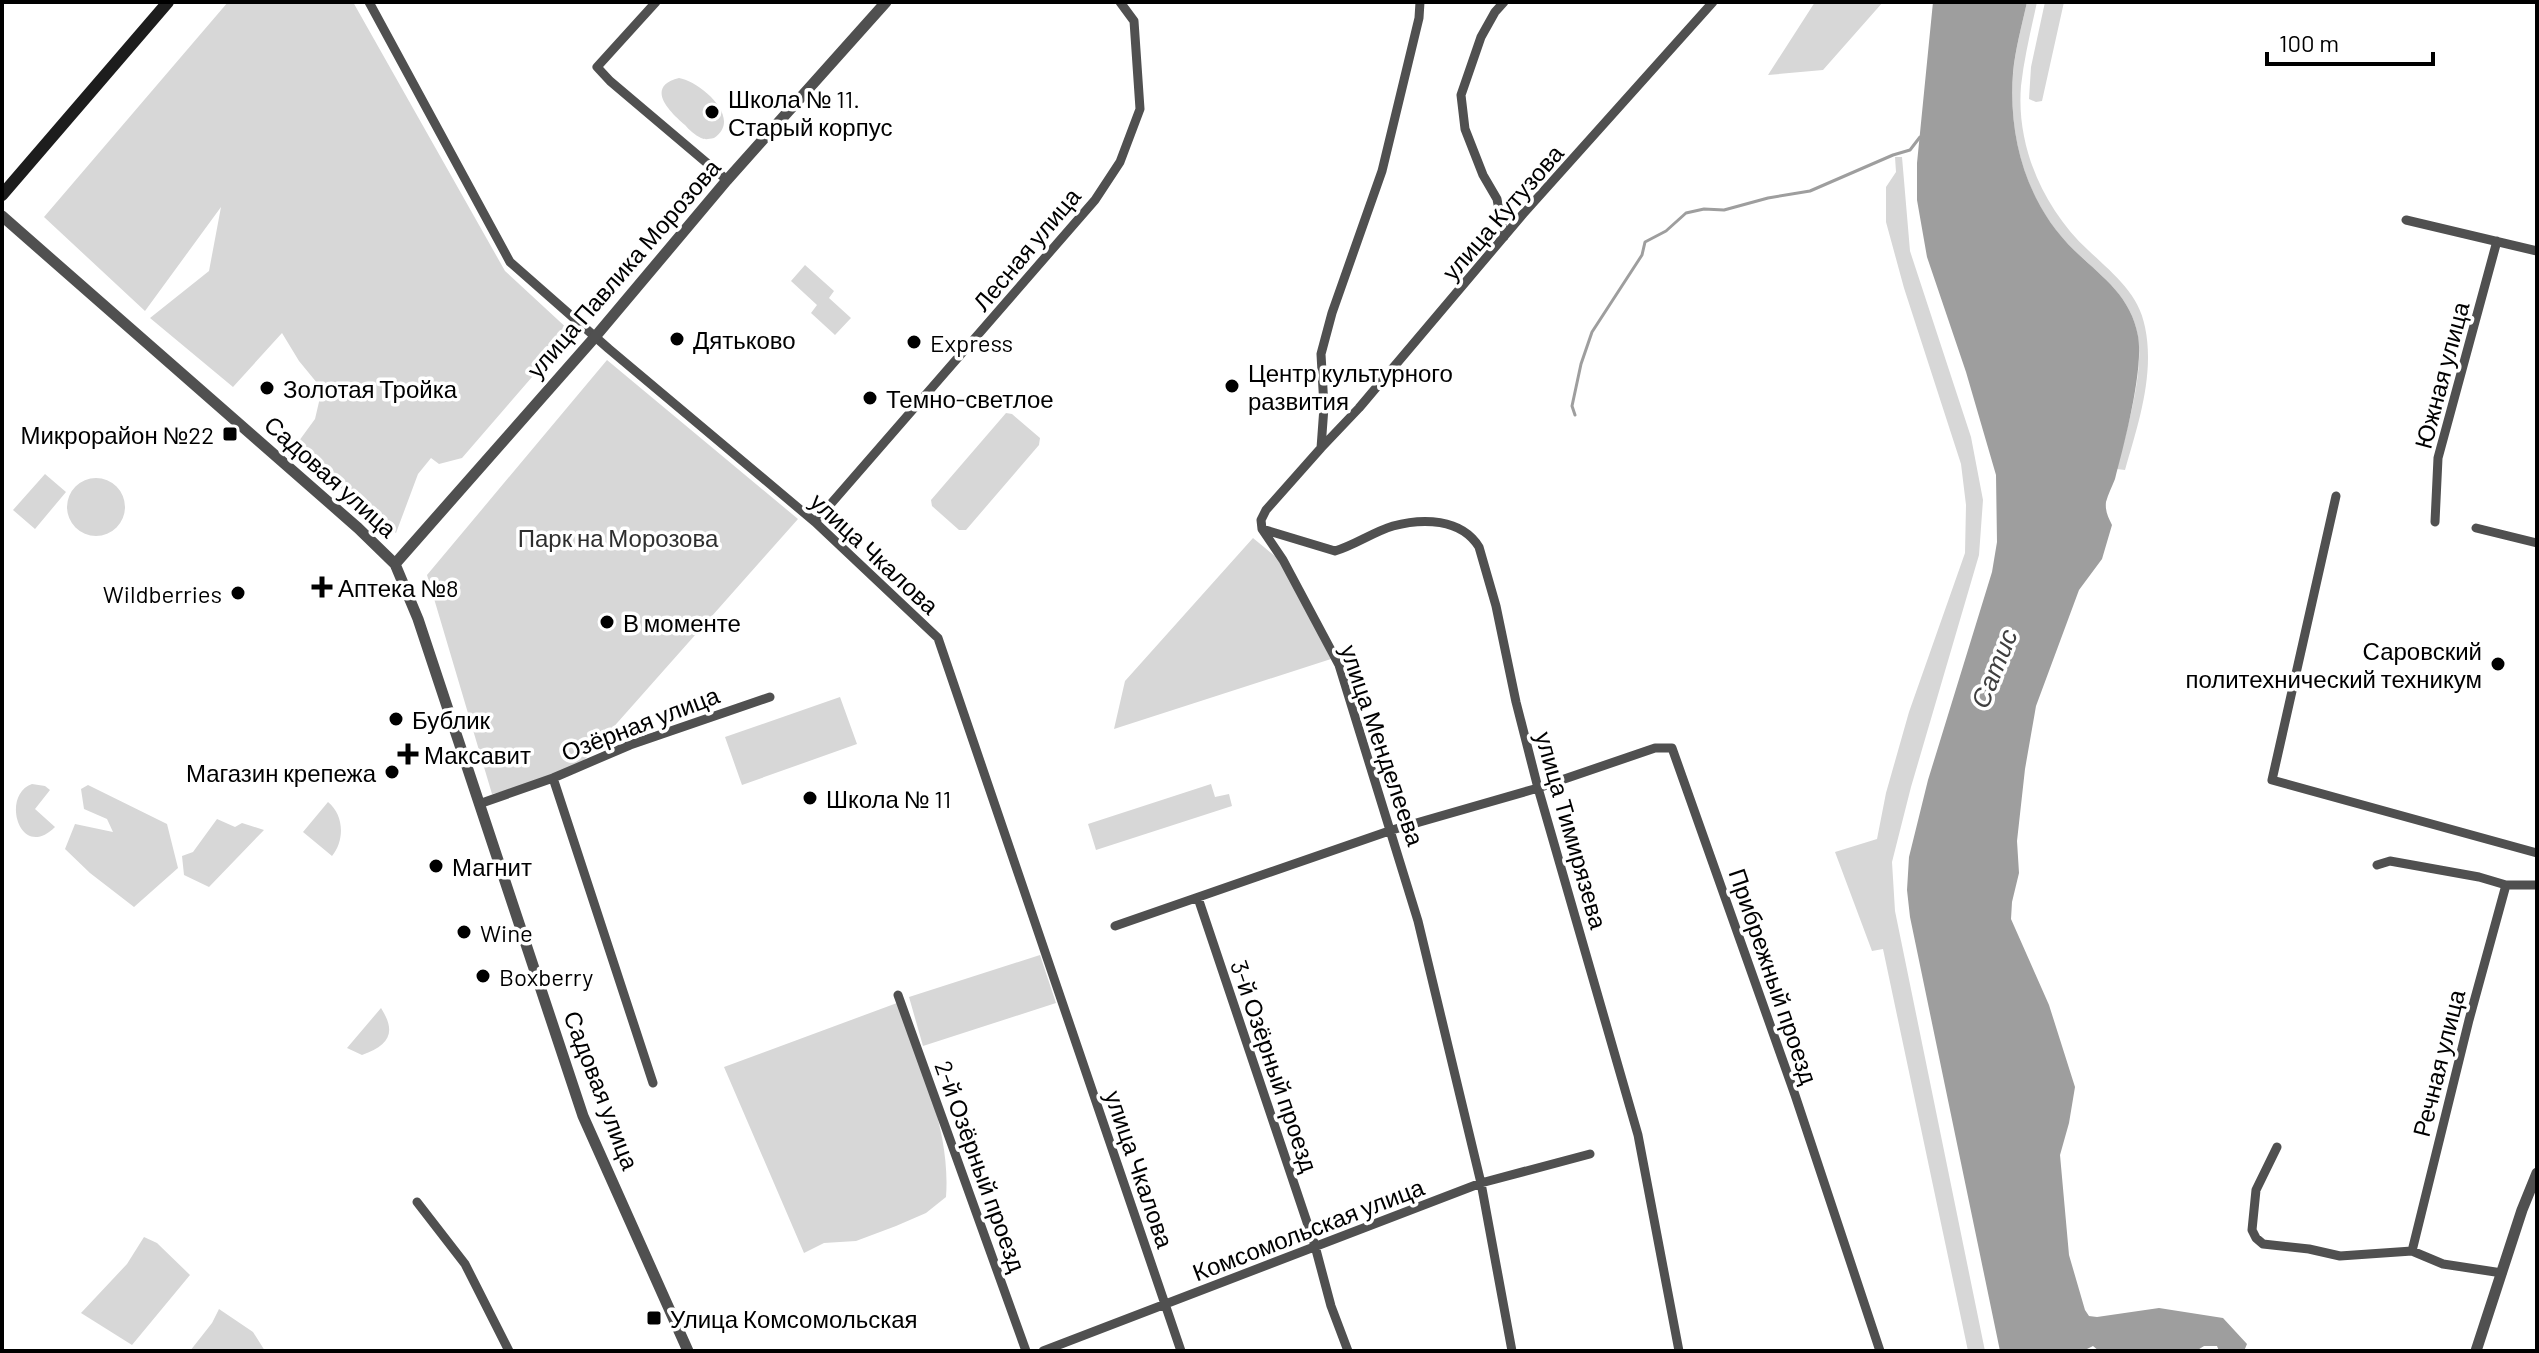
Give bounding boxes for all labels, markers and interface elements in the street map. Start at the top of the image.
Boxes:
scale bar [2267,16,2433,66]
text: 100 m [2279,28,2339,57]
place label: Школа № 11. Старый корпус [728,84,892,141]
marker: Школа № 11. Старый корпус [703,103,721,121]
street label: улица Кутузова [1435,138,1569,286]
street label: улица Павлика Морозова [520,152,726,383]
street label: Лесная улица [966,181,1086,316]
street label: Южная улица [2407,298,2475,452]
place label: Дятьково [693,325,796,354]
place label: Express [930,328,1013,357]
marker: Дятьково [668,330,686,348]
marker: Express [905,333,923,351]
place label: Центр культурного развития [1248,358,1453,415]
place label: Золотая Тройка [283,374,458,403]
marker: Центр культурного развития [1223,377,1241,395]
marker: Золотая Тройка [258,379,276,397]
place label: Темно-светлое [886,384,1054,413]
marker: Темно-светлое [861,389,879,407]
street label: Садовая улица [259,409,404,543]
place label: Микрорайон №22 [20,420,214,449]
marker: Микрорайон №22 [221,425,239,443]
street label: улица Чкалова [805,486,946,620]
park label: Парк на Морозова [518,523,719,552]
place label: Аптека №8 [338,573,459,602]
marker: Аптека №8 [313,578,331,596]
place label: Wildberries [103,579,222,608]
marker: Wildberries [229,584,247,602]
place label: В моменте [623,608,741,637]
marker: В моменте [598,613,616,631]
water label: Сатис [1963,624,2023,712]
place label: Саровский политехнический техникум [2185,636,2482,693]
street label: улица Менделеева [1335,641,1431,850]
marker: Саровский политехнический техникум [2489,655,2507,673]
street label: Озёрная улица [557,679,724,766]
place label: Бублик [412,705,491,734]
marker: Бублик [387,710,405,728]
street label: улица Тимирязева [1530,728,1614,933]
place label: Максавит [424,740,531,769]
marker: Максавит [399,745,417,763]
place label: Магазин крепежа [186,758,377,787]
marker: Магазин крепежа [383,763,401,781]
place label: Школа № 11 [826,784,951,813]
marker: Школа № 11 [801,789,819,807]
place label: Магнит [452,852,532,881]
marker: Магнит [427,857,445,875]
street label: Прибрежный проезд [1724,864,1824,1088]
place label: Wine [480,918,533,947]
marker: Wine [455,923,473,941]
street label: 3-й Озёрный проезд [1225,956,1325,1176]
place label: Boxberry [499,962,593,991]
marker: Boxberry [474,967,492,985]
street label: Речная улица [2406,986,2470,1139]
street label: Садовая улица [558,1006,646,1174]
street label: 2-й Озёрный проезд [929,1056,1033,1276]
street label: улица Чкалова [1099,1086,1181,1252]
street label: Комсомольская улица [1188,1171,1428,1287]
place label: Улица Комсомольская [670,1304,918,1333]
marker: Улица Комсомольская [645,1309,663,1327]

